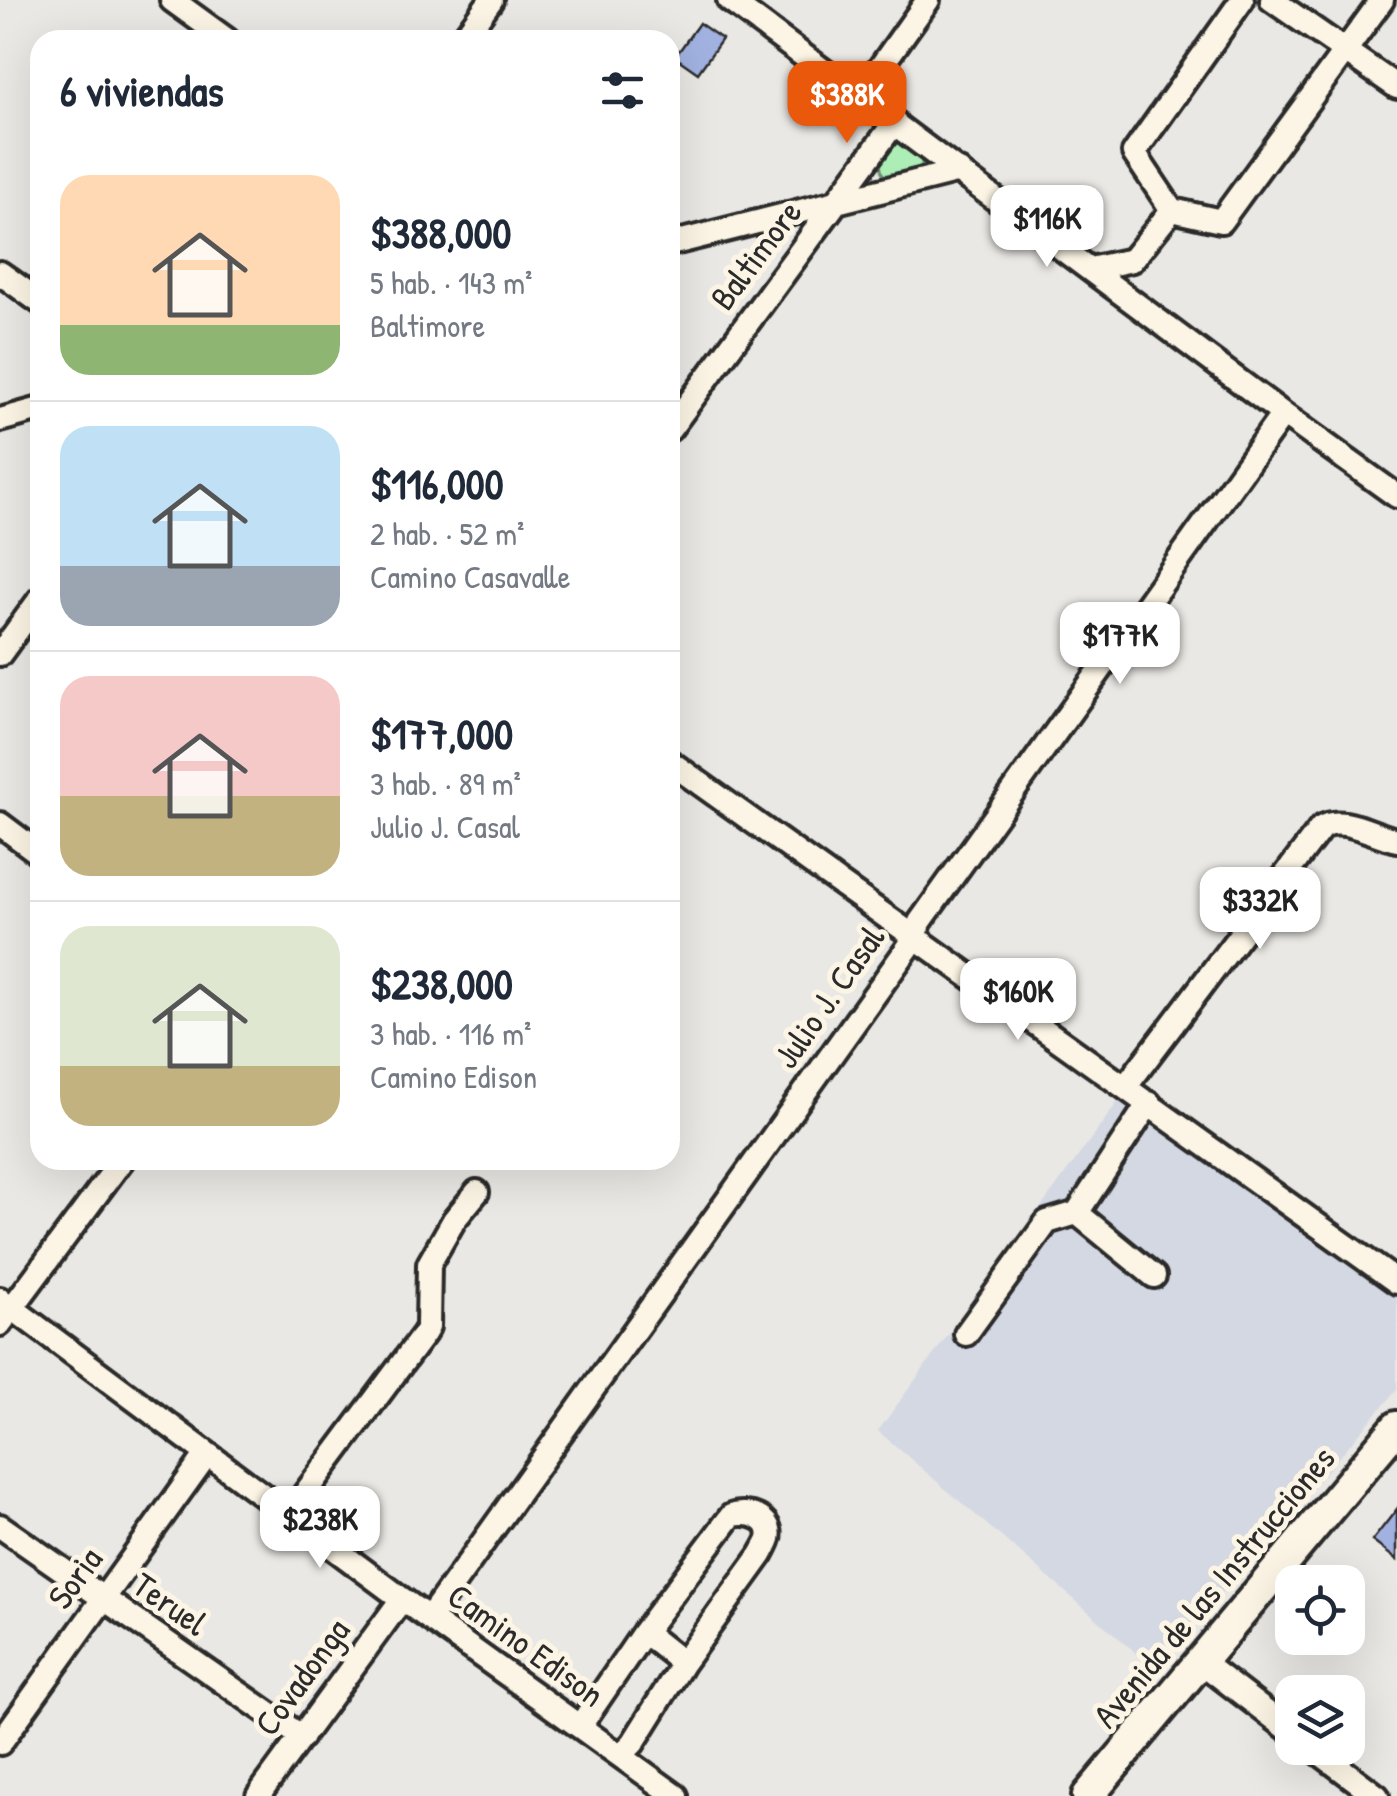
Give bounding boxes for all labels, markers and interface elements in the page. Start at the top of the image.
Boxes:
pin: $388K [777,61,917,146]
text: 6 viviendas [60,62,224,119]
icon: filters [595,63,650,118]
text: $388K [809,72,885,115]
pin: $116K [977,185,1117,270]
street label: Baltimore [699,190,812,319]
text: $116K [1013,196,1081,239]
text: $388,000 [370,204,511,261]
icon: home [140,215,260,335]
text: 5 hab. · 143 m² [370,261,532,304]
text: Baltimore [370,304,485,347]
text: $116,000 [370,455,503,512]
icon: home [140,466,260,586]
text: 2 hab. · 52 m² [370,512,524,555]
text: Camino Casavalle [370,555,571,598]
pin: $177K [1050,602,1190,687]
text: $177K [1082,613,1158,656]
text: $177,000 [370,705,513,762]
icon: home [140,716,260,836]
text: 3 hab. · 89 m² [370,762,521,805]
text: Julio J. Casal [370,805,520,848]
pin: $332K [1190,867,1330,952]
text: $332K [1222,878,1298,921]
street label: Julio J. Casal [762,915,895,1077]
text: $238,000 [370,955,513,1012]
pin: $160K [948,958,1088,1043]
icon: home [140,966,260,1086]
text: $160K [982,969,1054,1012]
text: 3 hab. · 116 m² [370,1012,531,1055]
text: Camino Edison [370,1055,537,1098]
street label: Avenida de las Instrucciones [1082,1436,1345,1737]
pin: $238K [250,1486,390,1571]
text: $238K [282,1497,358,1540]
street label: Soria [36,1537,113,1618]
street label: Teruel [124,1561,218,1646]
map controls [1275,1565,1365,1765]
button: locate [1275,1565,1365,1655]
street label: Camino Edison [439,1572,614,1717]
street label: Covadonga [243,1609,360,1745]
button: layers [1275,1675,1365,1765]

